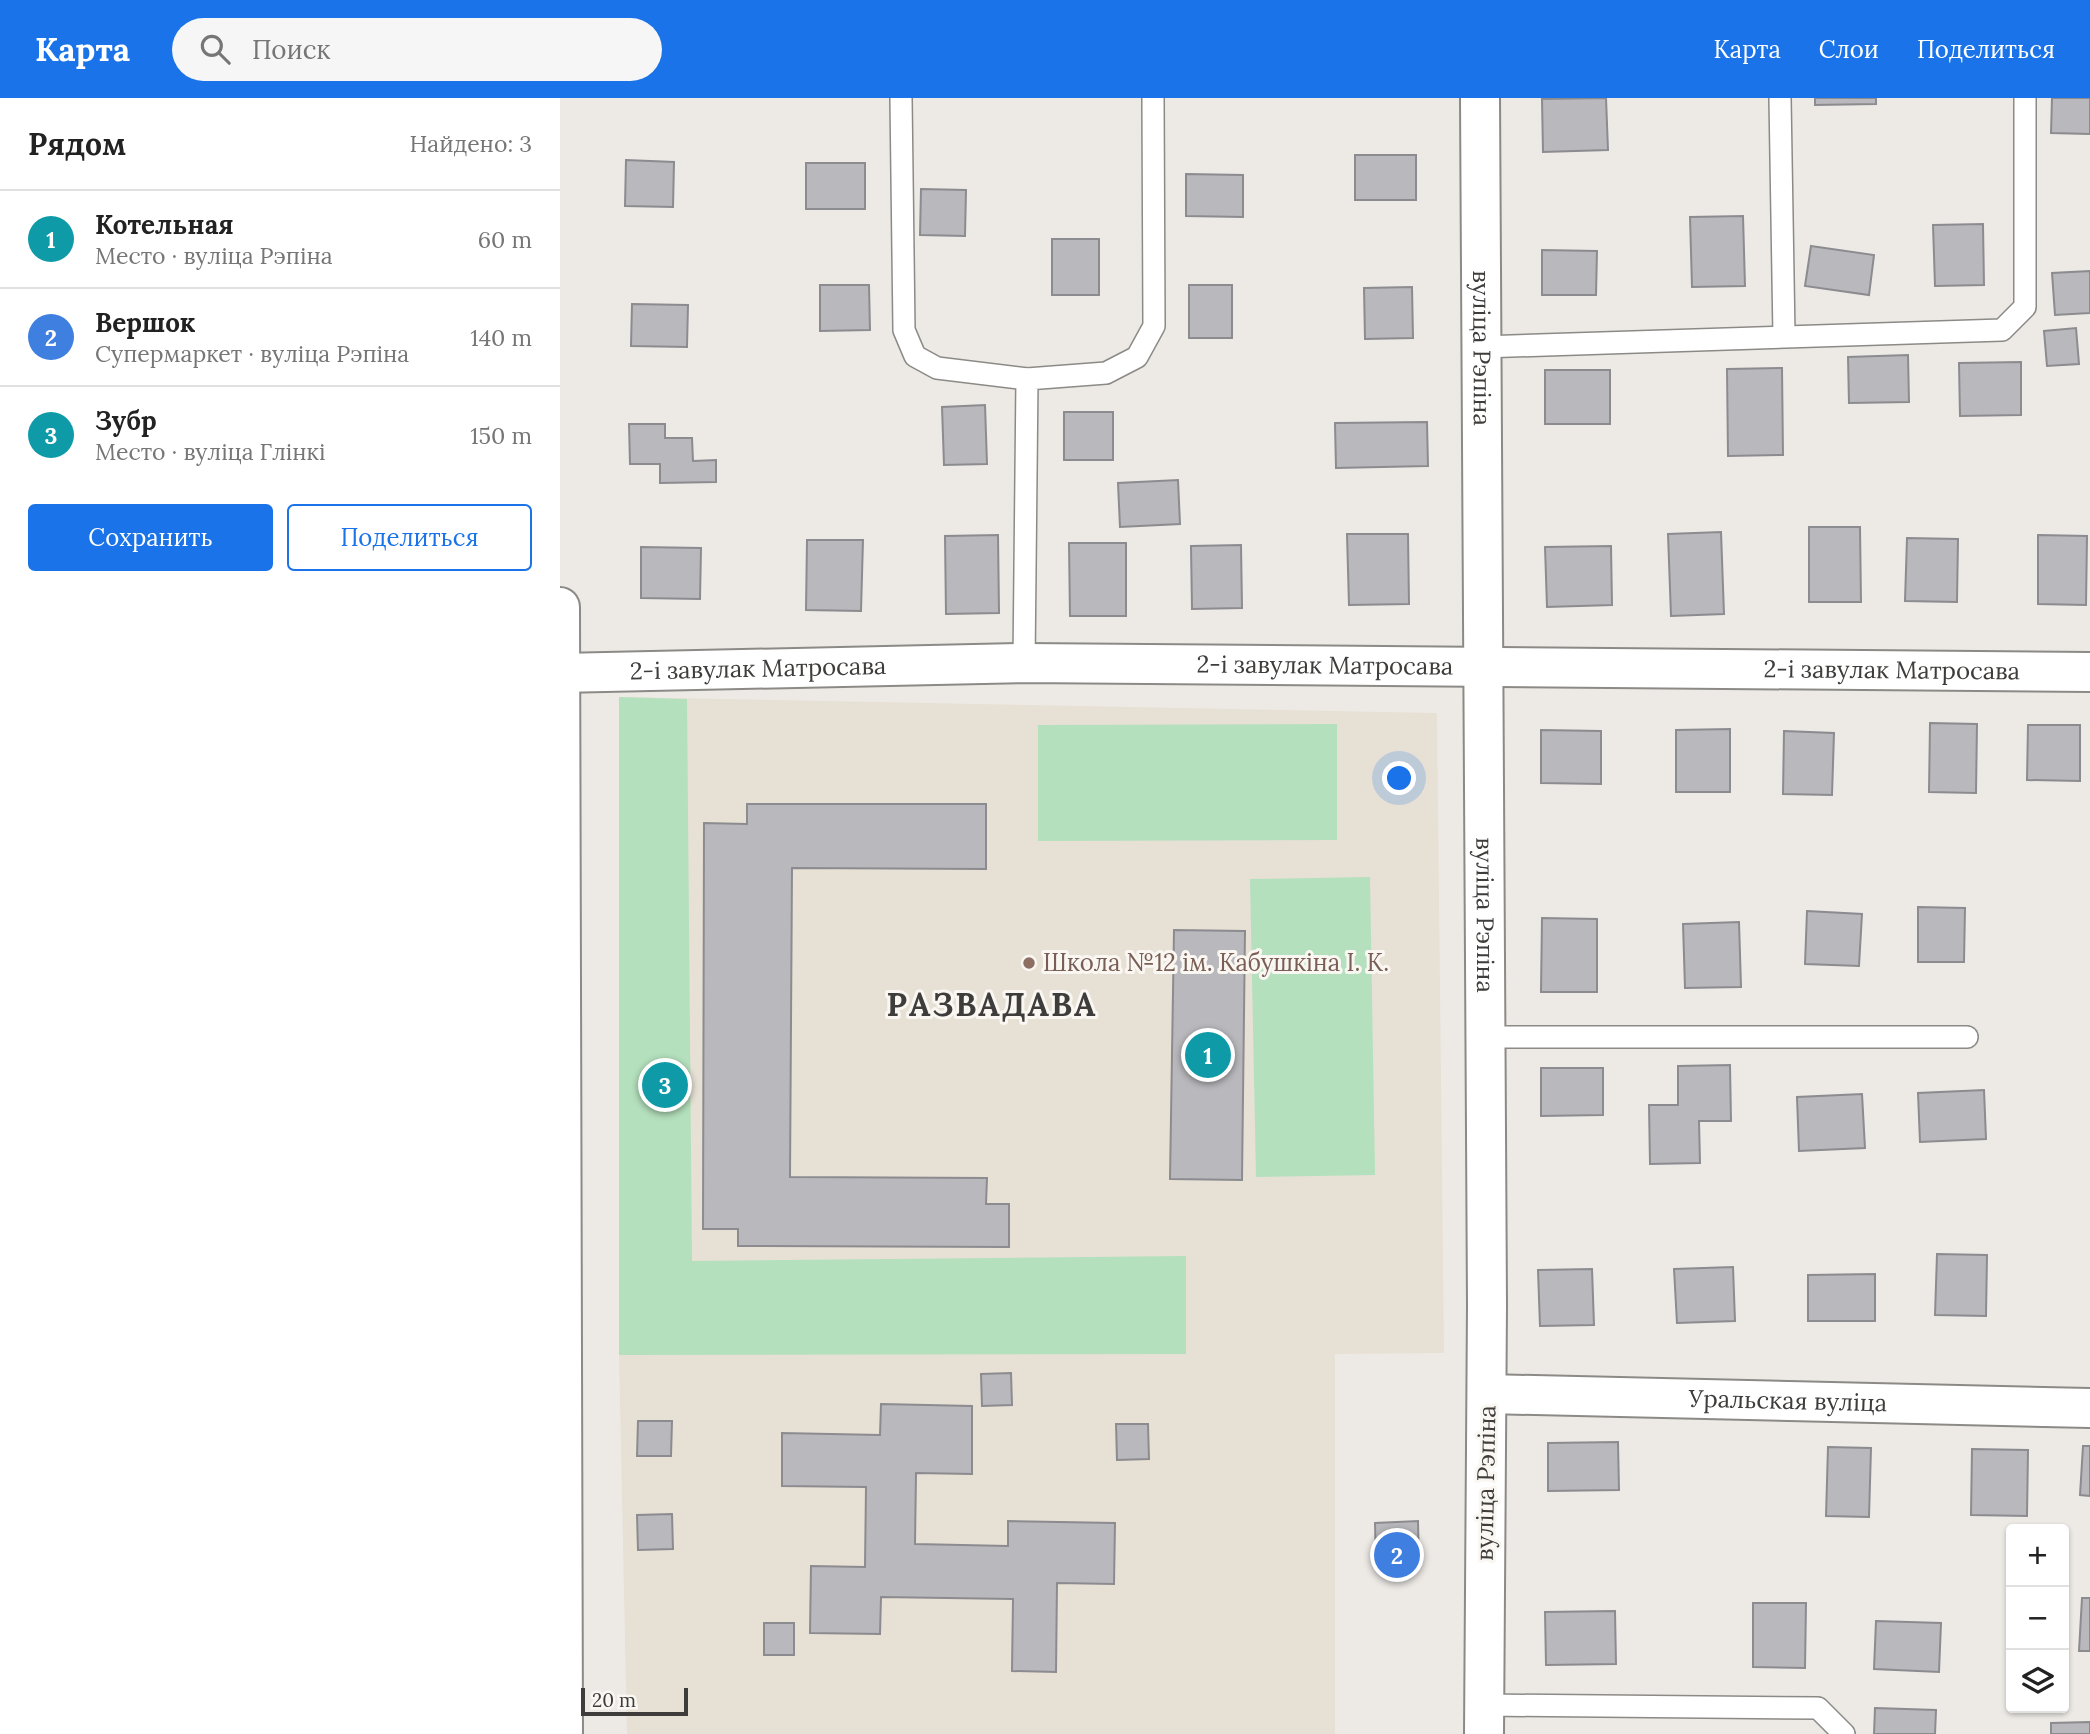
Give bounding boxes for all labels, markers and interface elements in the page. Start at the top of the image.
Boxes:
search box [172,18,662,81]
text: Карта [35,28,130,70]
icon: search [196,30,234,68]
text: Поиск [252,33,331,66]
text: Карта [1713,34,1781,65]
text: Слои [1819,34,1879,65]
text: Поделиться [1917,34,2055,65]
text: Рядом [28,125,126,163]
text: Найдено: 3 [410,129,532,158]
text: Котельная [95,208,234,241]
text: 1 [46,225,56,254]
text: 60 m [478,225,532,254]
text: Место · вуліца Рэпіна [95,241,333,270]
street label: вуліца Рэпіна [1466,270,1498,426]
text: Вершок [95,306,195,339]
text: 2 [45,323,57,352]
text: 140 m [470,323,532,352]
text: Супермаркет · вуліца Рэпіна [95,339,409,368]
text: Зубр [95,404,157,437]
text: 3 [45,421,57,450]
text: 150 m [470,421,532,450]
text: Место · вуліца Глінкі [95,437,325,466]
button: Сохранить [28,504,273,571]
button: Поделиться [287,504,532,571]
street label: 2-і завулак Матросава [1197,648,1453,682]
street label: 2-і завулак Матросава [629,650,886,686]
street label: 2-і завулак Матросава [1764,653,2020,686]
your location [1382,761,1416,795]
street label: вуліца Рэпіна [1469,837,1501,993]
place label: Школа №12 ім. Кабушкіна І. К. [1043,947,1389,978]
marker: Школа №12 ім. Кабушкіна І. К. [1021,955,1037,971]
district label: РАЗВАДАВА [887,984,1097,1025]
pin: 1 [1185,1029,1231,1081]
pin: 3 [642,1059,688,1111]
street label: Уральская вуліца [1687,1383,1887,1418]
street label: вуліца Рэпіна [1469,1405,1502,1561]
map controls [2006,1524,2069,1713]
button: + [2006,1524,2069,1587]
pin: 2 [1374,1529,1420,1581]
button: − [2006,1587,2069,1650]
button: layers [2006,1650,2069,1713]
scale bar [581,1685,688,1717]
text: 20 m [592,1688,636,1712]

